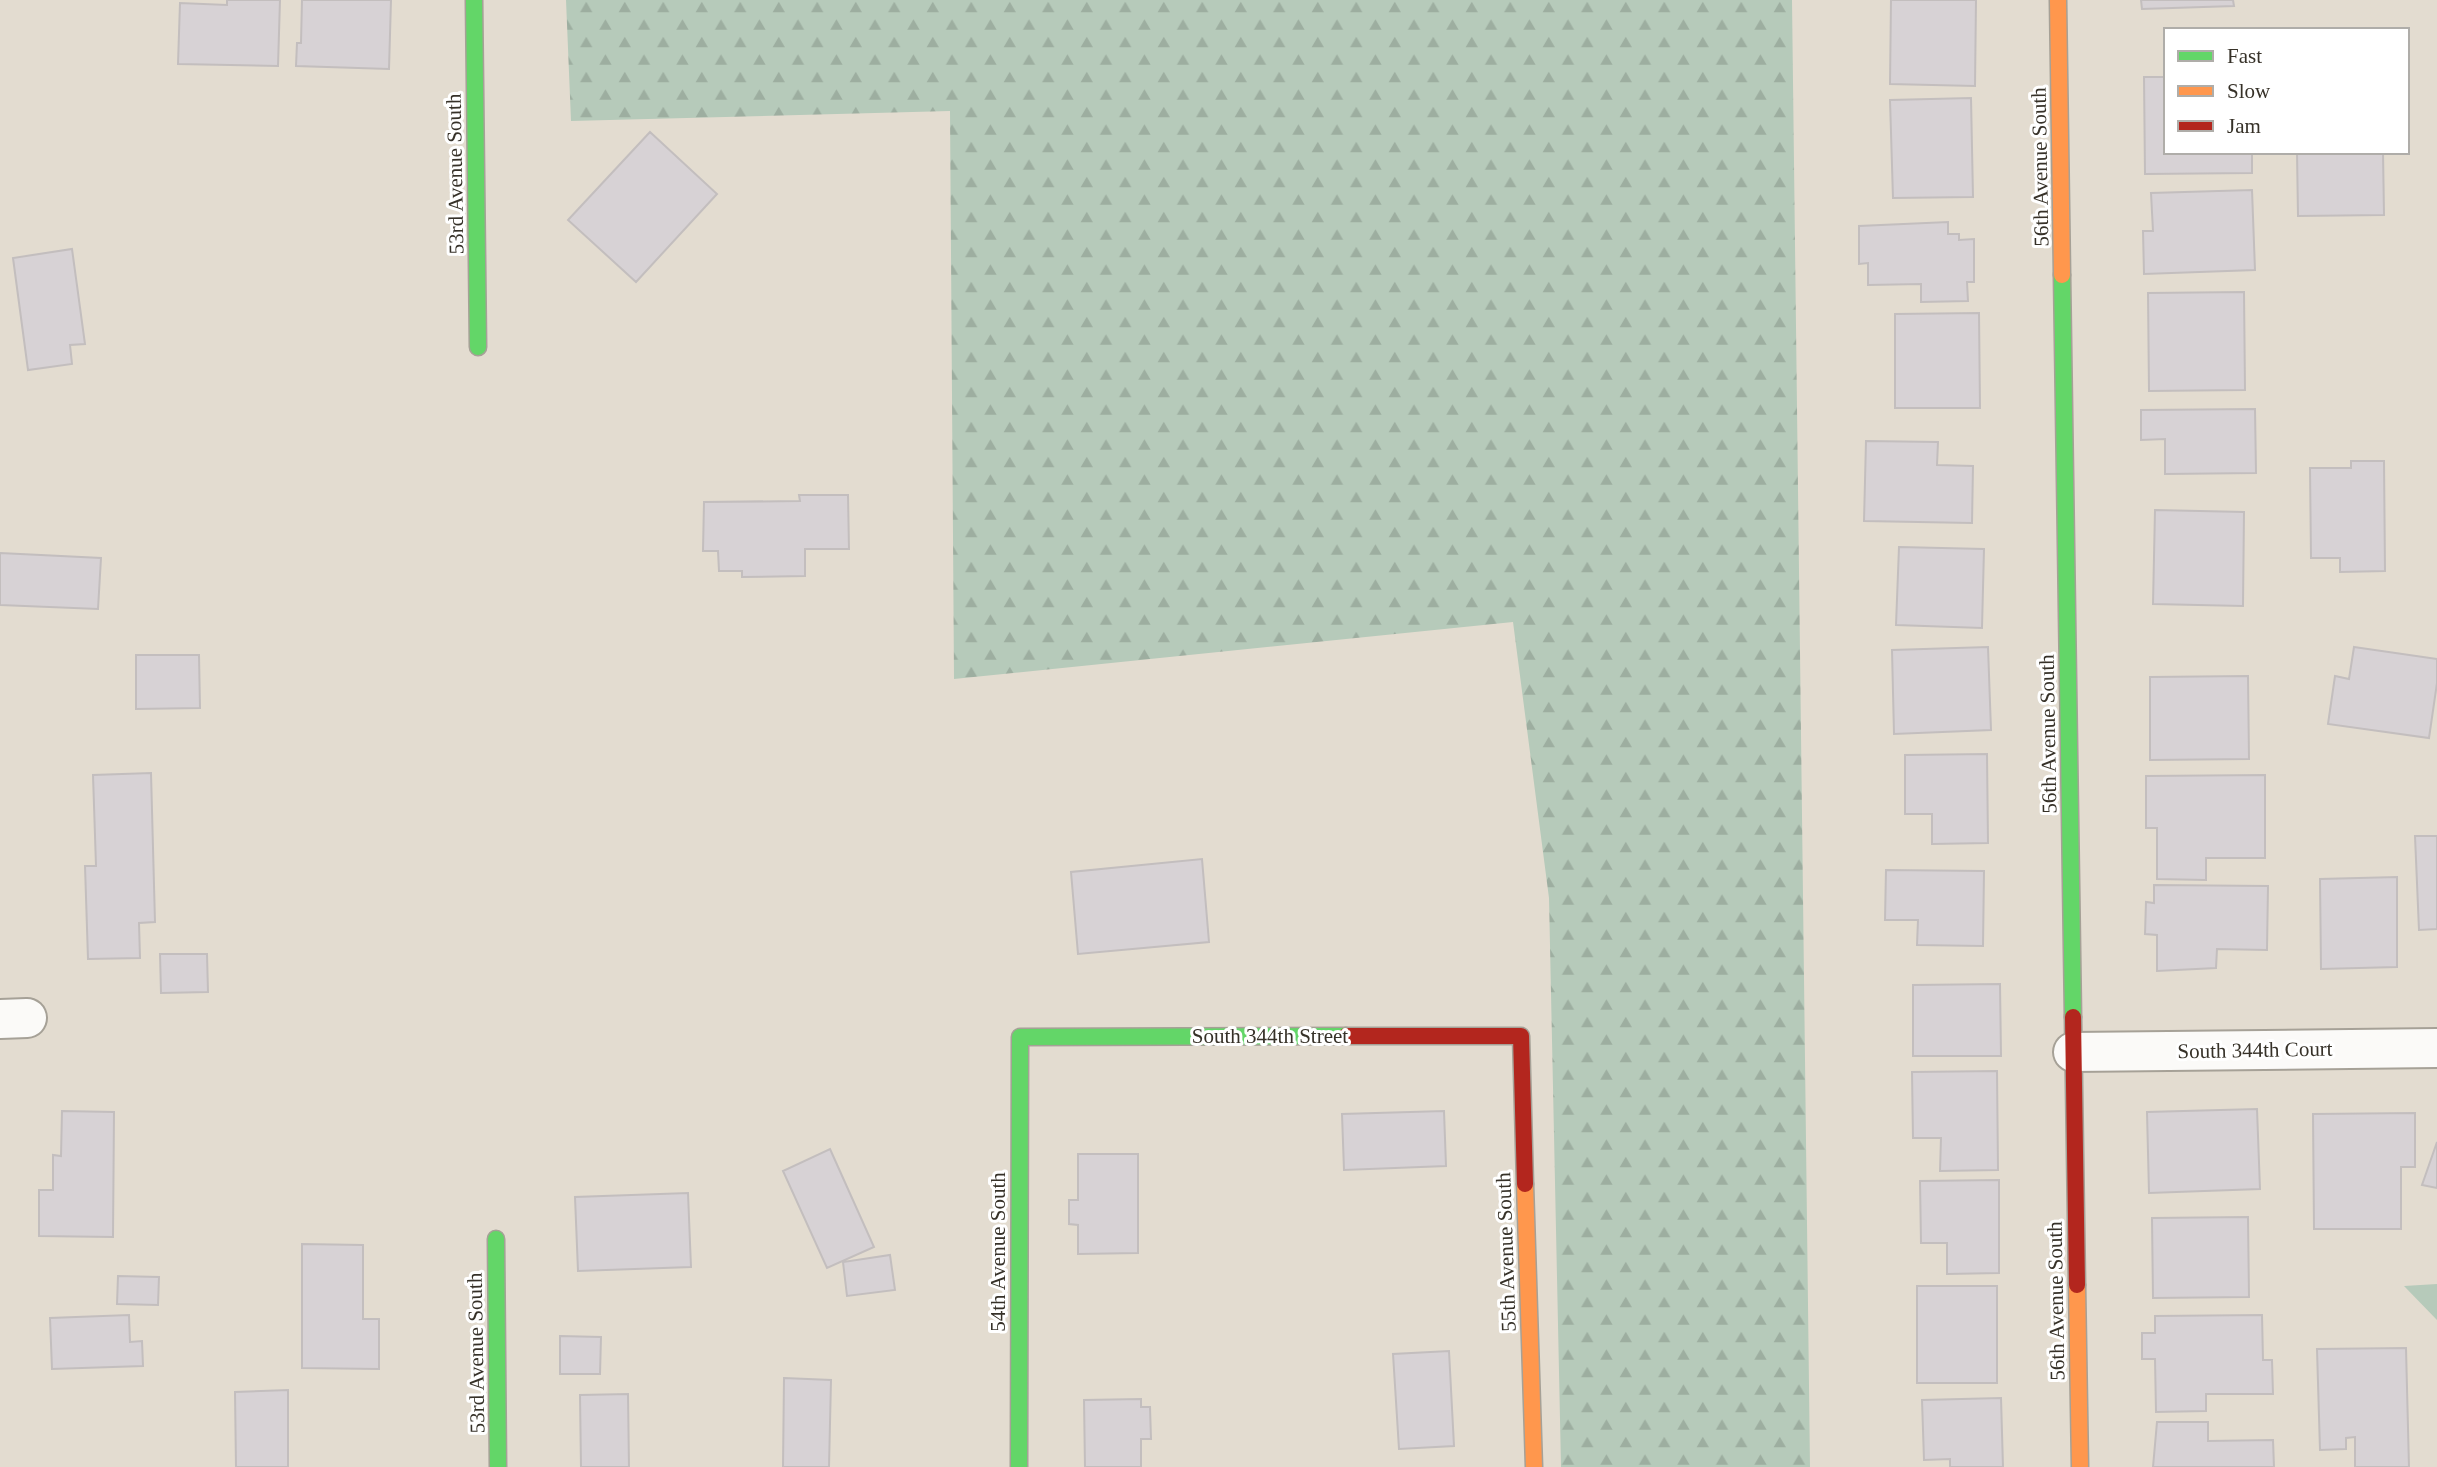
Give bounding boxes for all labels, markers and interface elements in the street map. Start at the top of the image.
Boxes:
legend [2164,28,2409,154]
text: Fast [2227,44,2262,68]
text: Slow [2227,79,2271,103]
street label: 56th Avenue South [2027,87,2053,247]
street label: 53rd Avenue South [442,93,468,255]
text: Jam [2227,114,2261,138]
street label: 56th Avenue South [2035,654,2061,814]
street label: South 344th Street [1192,1024,1348,1048]
street label: South 344th Court [2177,1037,2333,1063]
street label: 55th Avenue South [1491,1171,1521,1332]
street label: 54th Avenue South [986,1172,1010,1332]
street label: 56th Avenue South [2043,1221,2069,1381]
street label: 53rd Avenue South [463,1272,489,1434]

